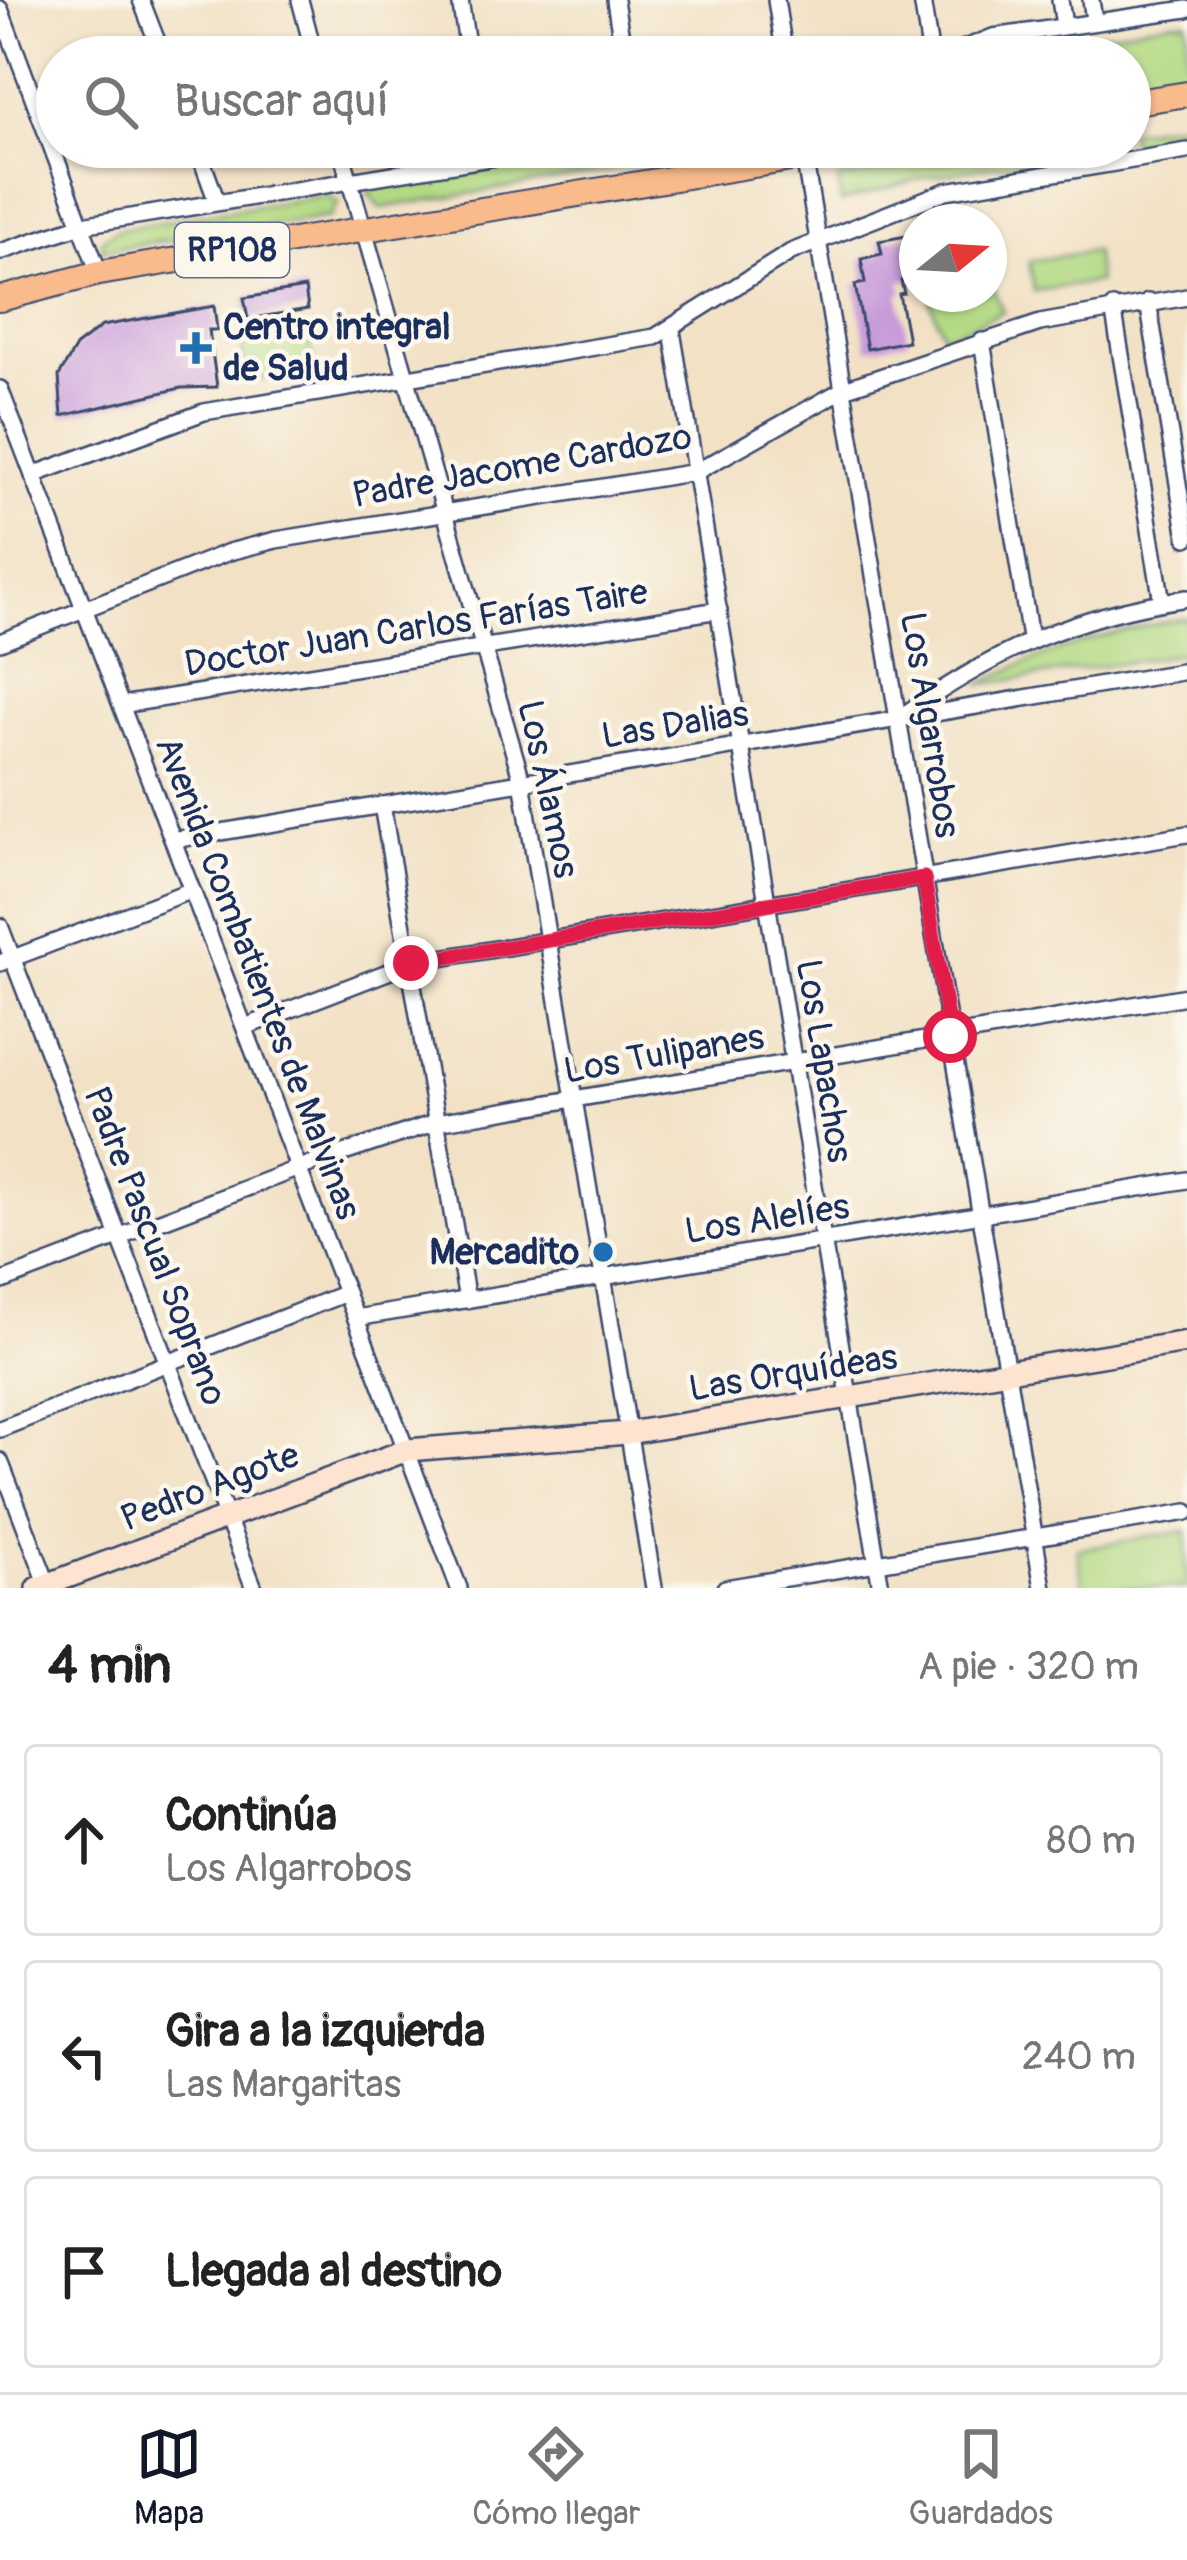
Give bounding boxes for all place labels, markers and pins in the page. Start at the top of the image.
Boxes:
place label: Centro integral de Salud [223,305,451,391]
marker: Centro integral de Salud [180,332,212,364]
place label: Mercadito [430,1230,579,1275]
marker: Mercadito [590,1239,616,1265]

